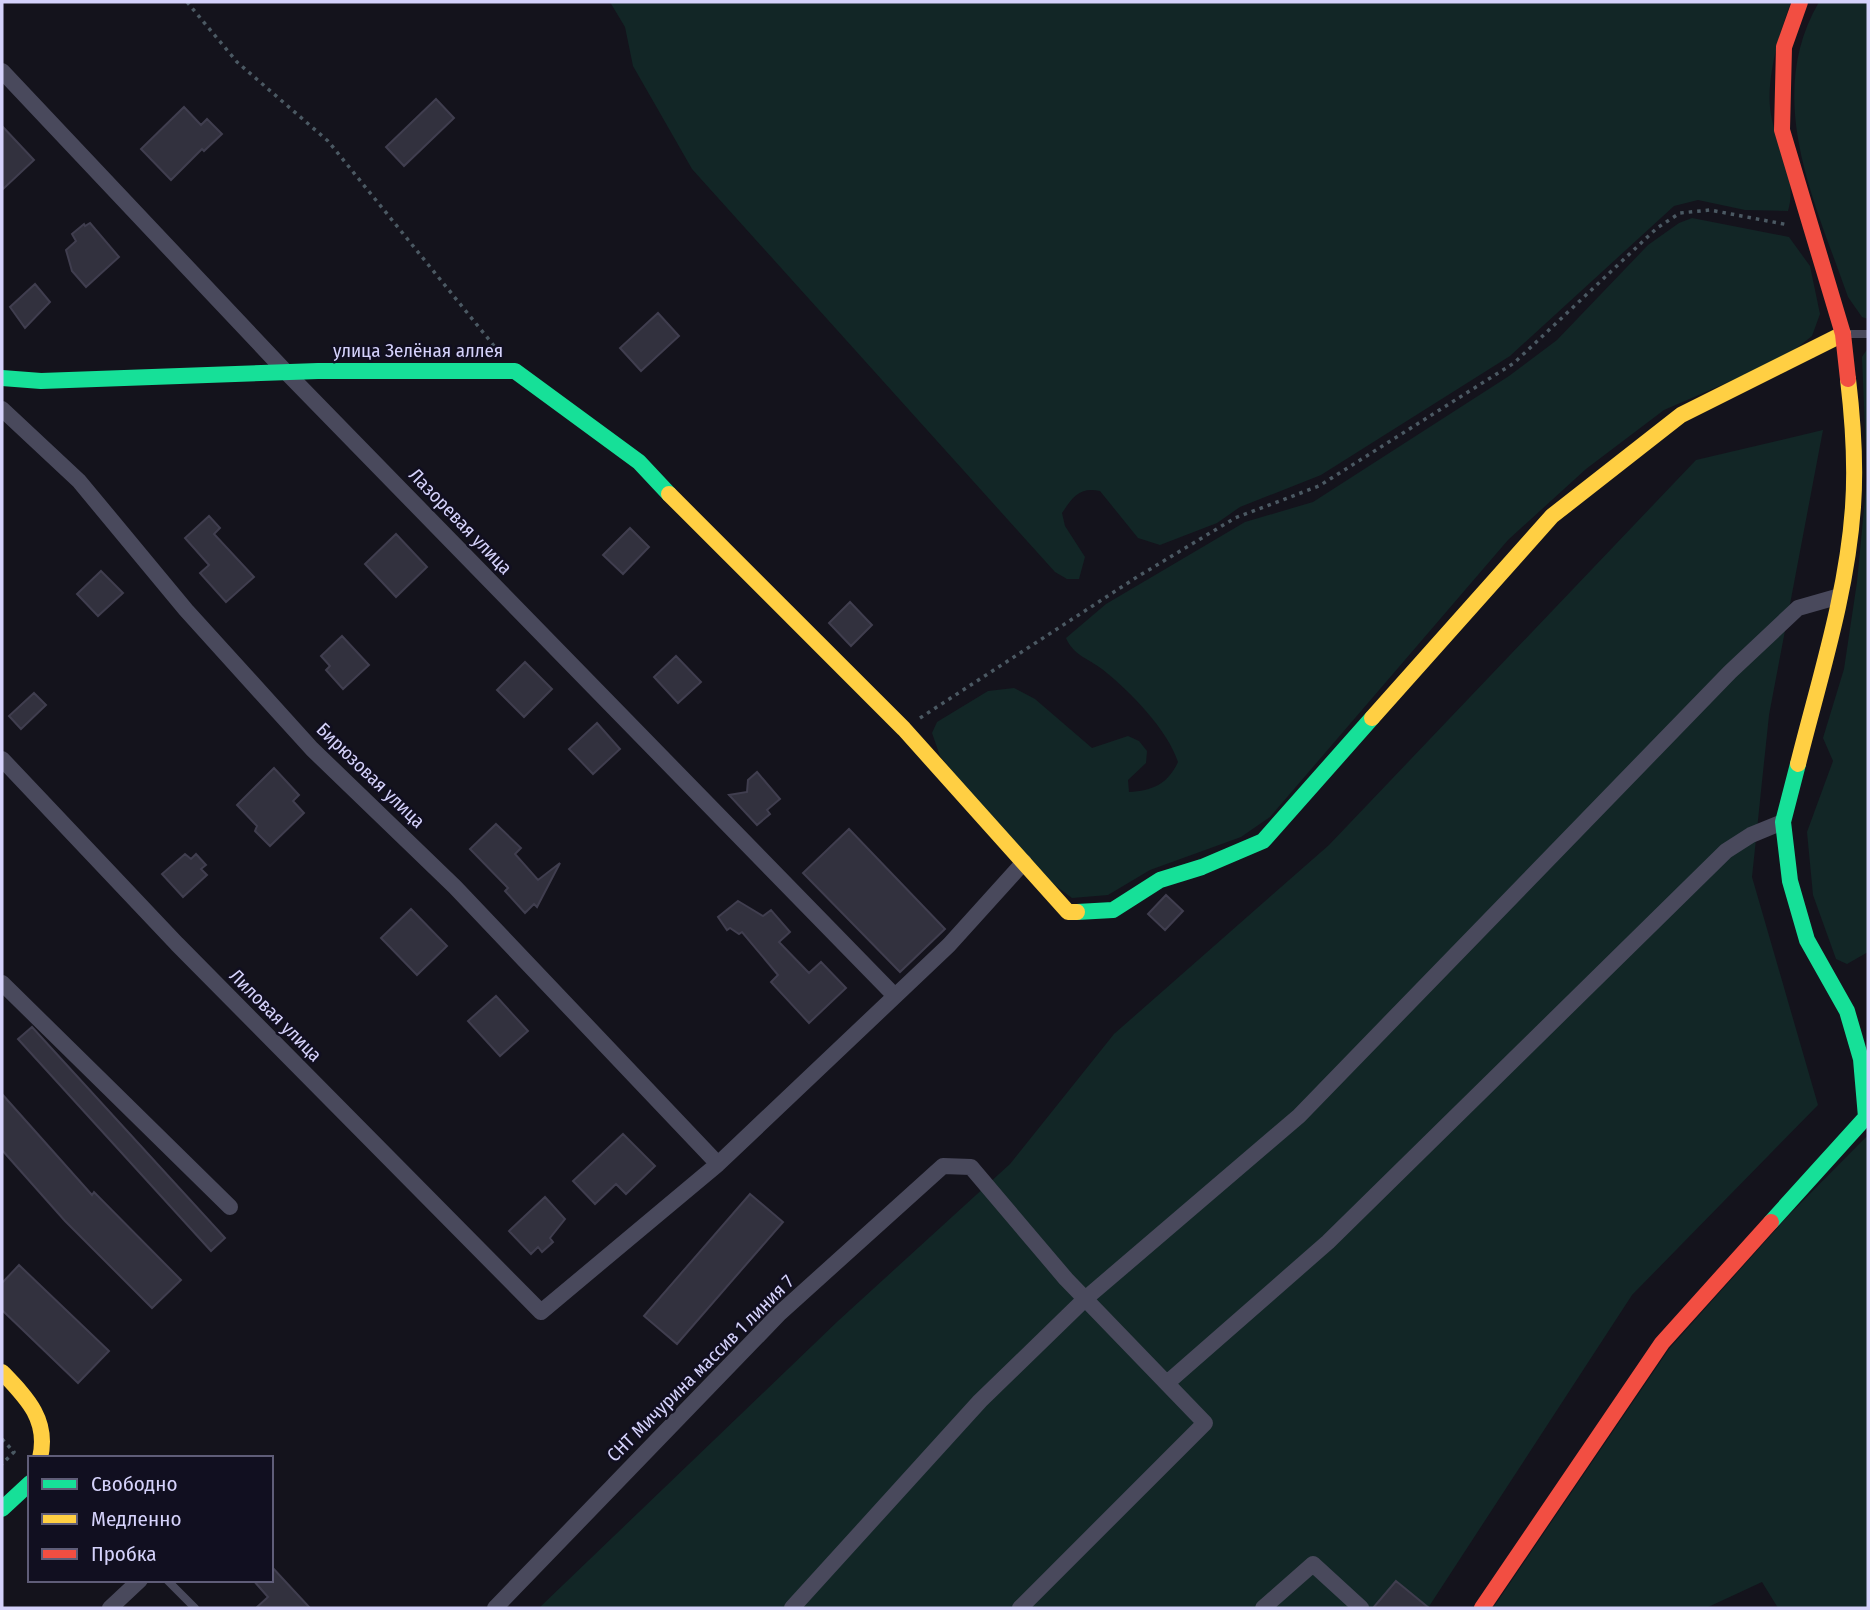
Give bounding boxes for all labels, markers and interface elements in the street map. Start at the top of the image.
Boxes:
street label: улица Зелёная аллея [333,339,503,362]
street label: Лазоревая улица [404,464,517,579]
street label: Бирюзовая улица [312,718,430,833]
street label: Лиловая улица [225,964,327,1066]
street label: СНТ Мичурина массив 1 линия 7 [602,1270,799,1467]
legend [28,1456,273,1582]
text: Свободно [91,1471,177,1497]
text: Медленно [91,1506,181,1532]
text: Пробка [91,1541,157,1567]

